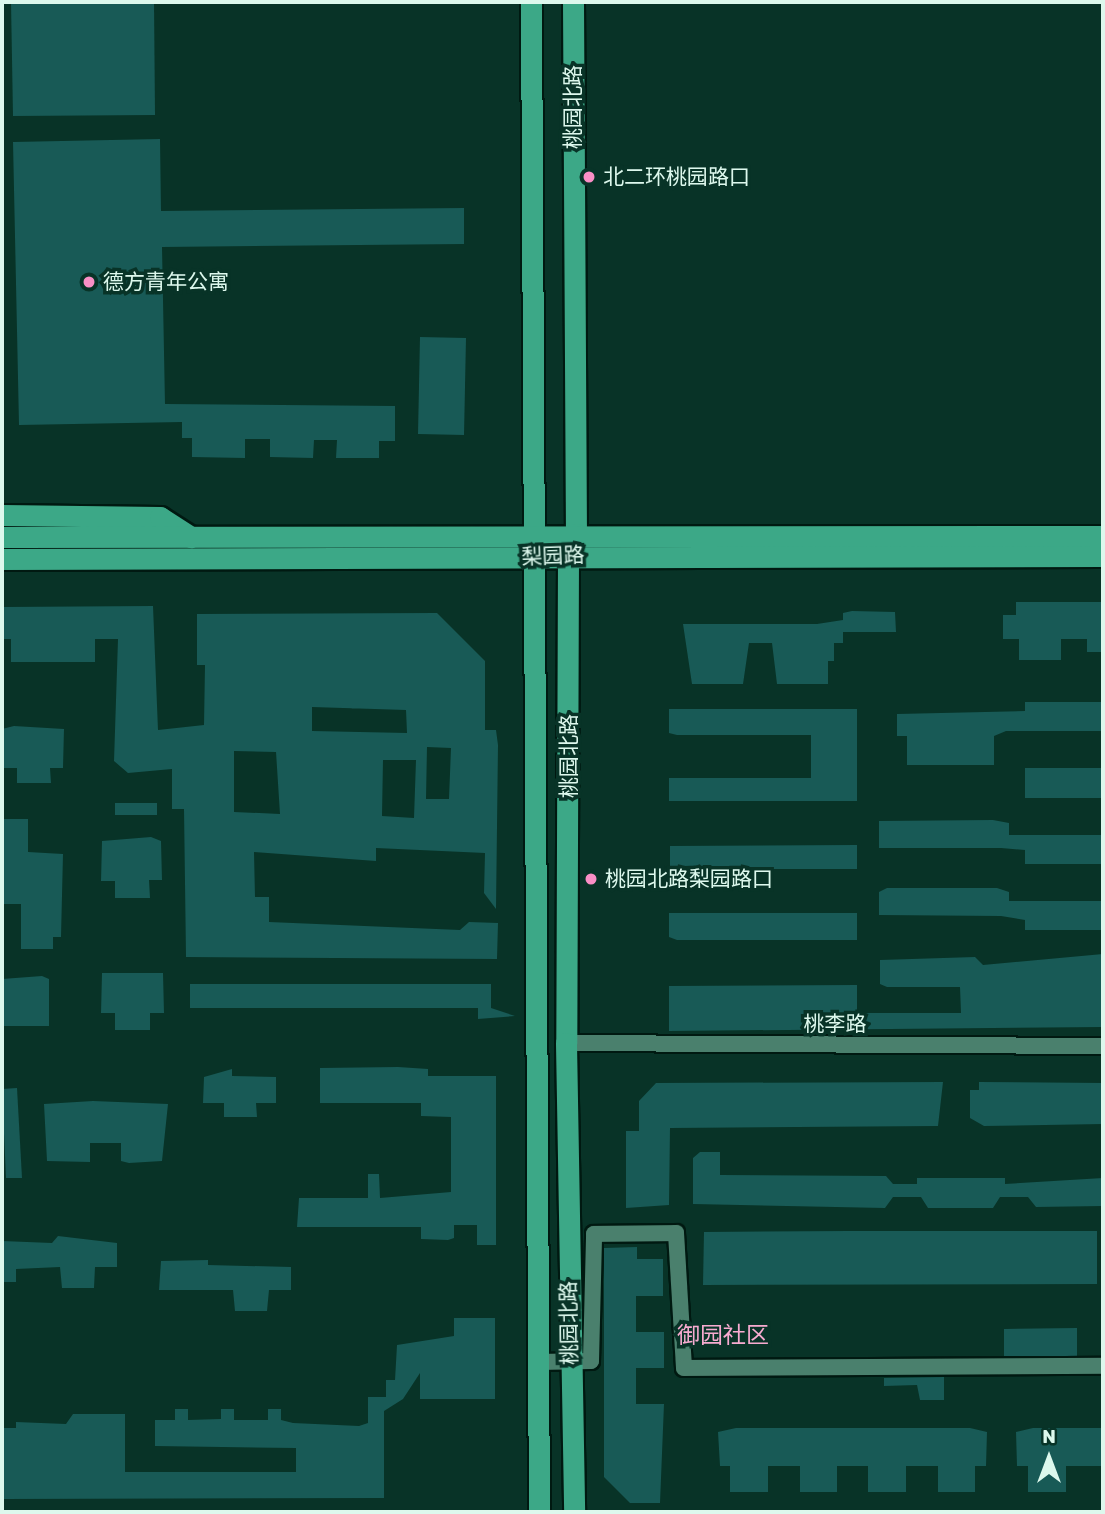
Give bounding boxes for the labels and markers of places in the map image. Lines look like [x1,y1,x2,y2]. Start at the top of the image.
place label: 北二环桃园路口 [603,164,750,190]
marker: 北二环桃园路口 [581,169,597,185]
place label: 德方青年公寓 [103,269,229,295]
marker: 德方青年公寓 [81,274,97,290]
place label: 桃园北路梨园路口 [605,866,773,892]
marker: 桃园北路梨园路口 [583,871,599,887]

